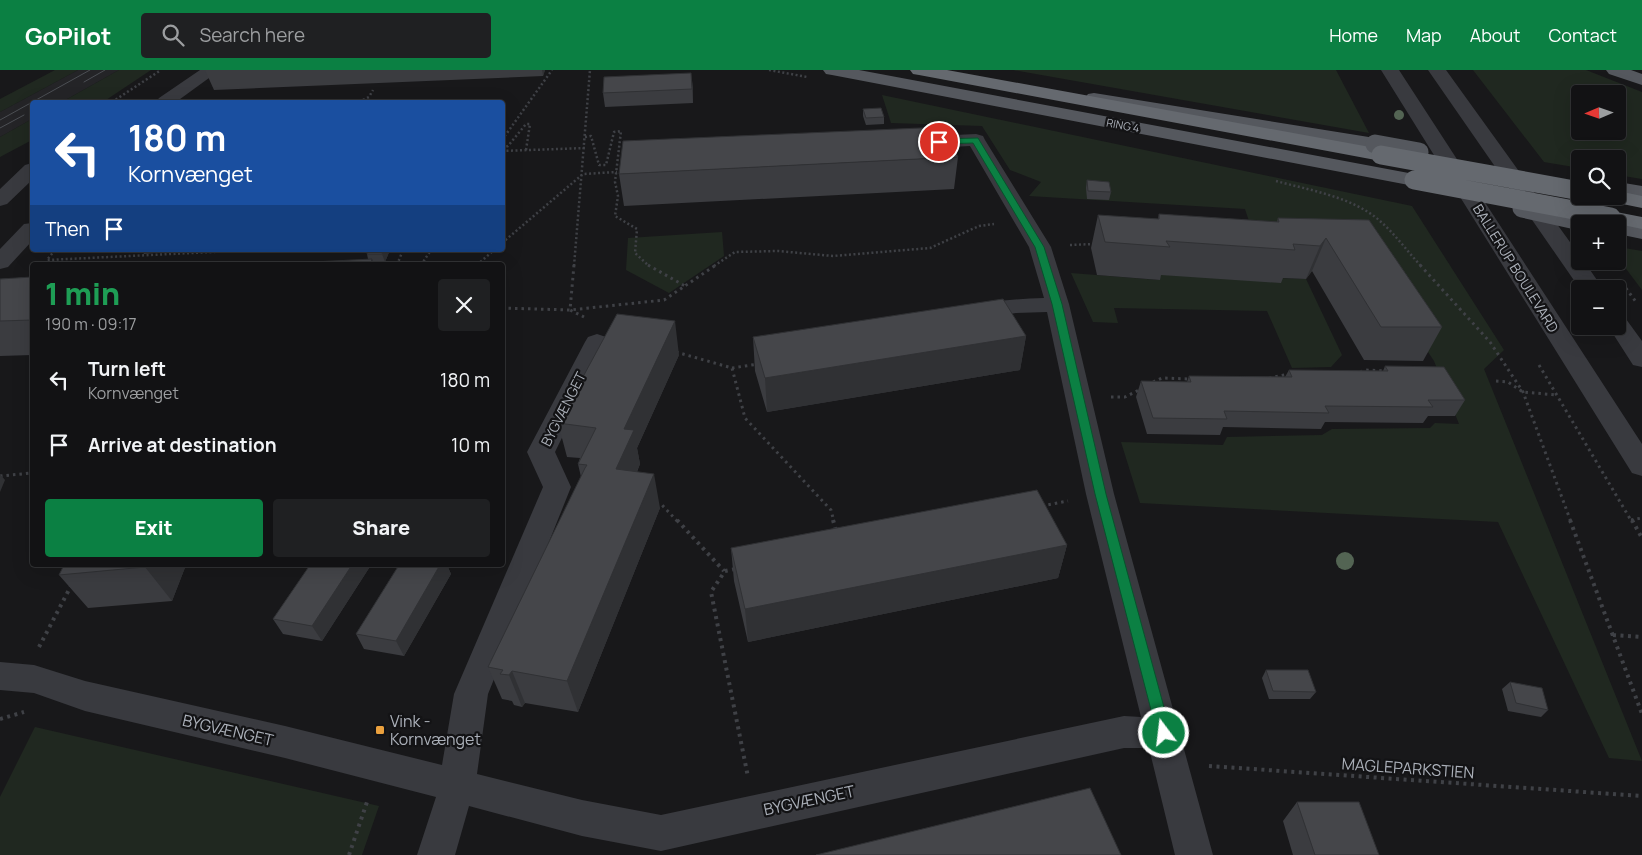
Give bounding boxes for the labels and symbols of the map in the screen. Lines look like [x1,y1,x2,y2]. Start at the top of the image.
north arrow [1571,85,1626,140]
street label: RING 4 [1105,114,1141,136]
pin [918,121,960,163]
street label: BALLERUP BOULEVARD [1469,200,1563,336]
street label: BYGVÆNGET [536,368,590,449]
position arrow [1137,706,1189,758]
street label: BYGVÆNGET [180,709,276,751]
place label: Vink - Kornvænget [390,710,481,750]
marker: Vink - Kornvænget [374,724,386,736]
street label: MAGLEPARKSTIEN [1341,752,1475,784]
street label: BYGVÆNGET [761,780,857,820]

